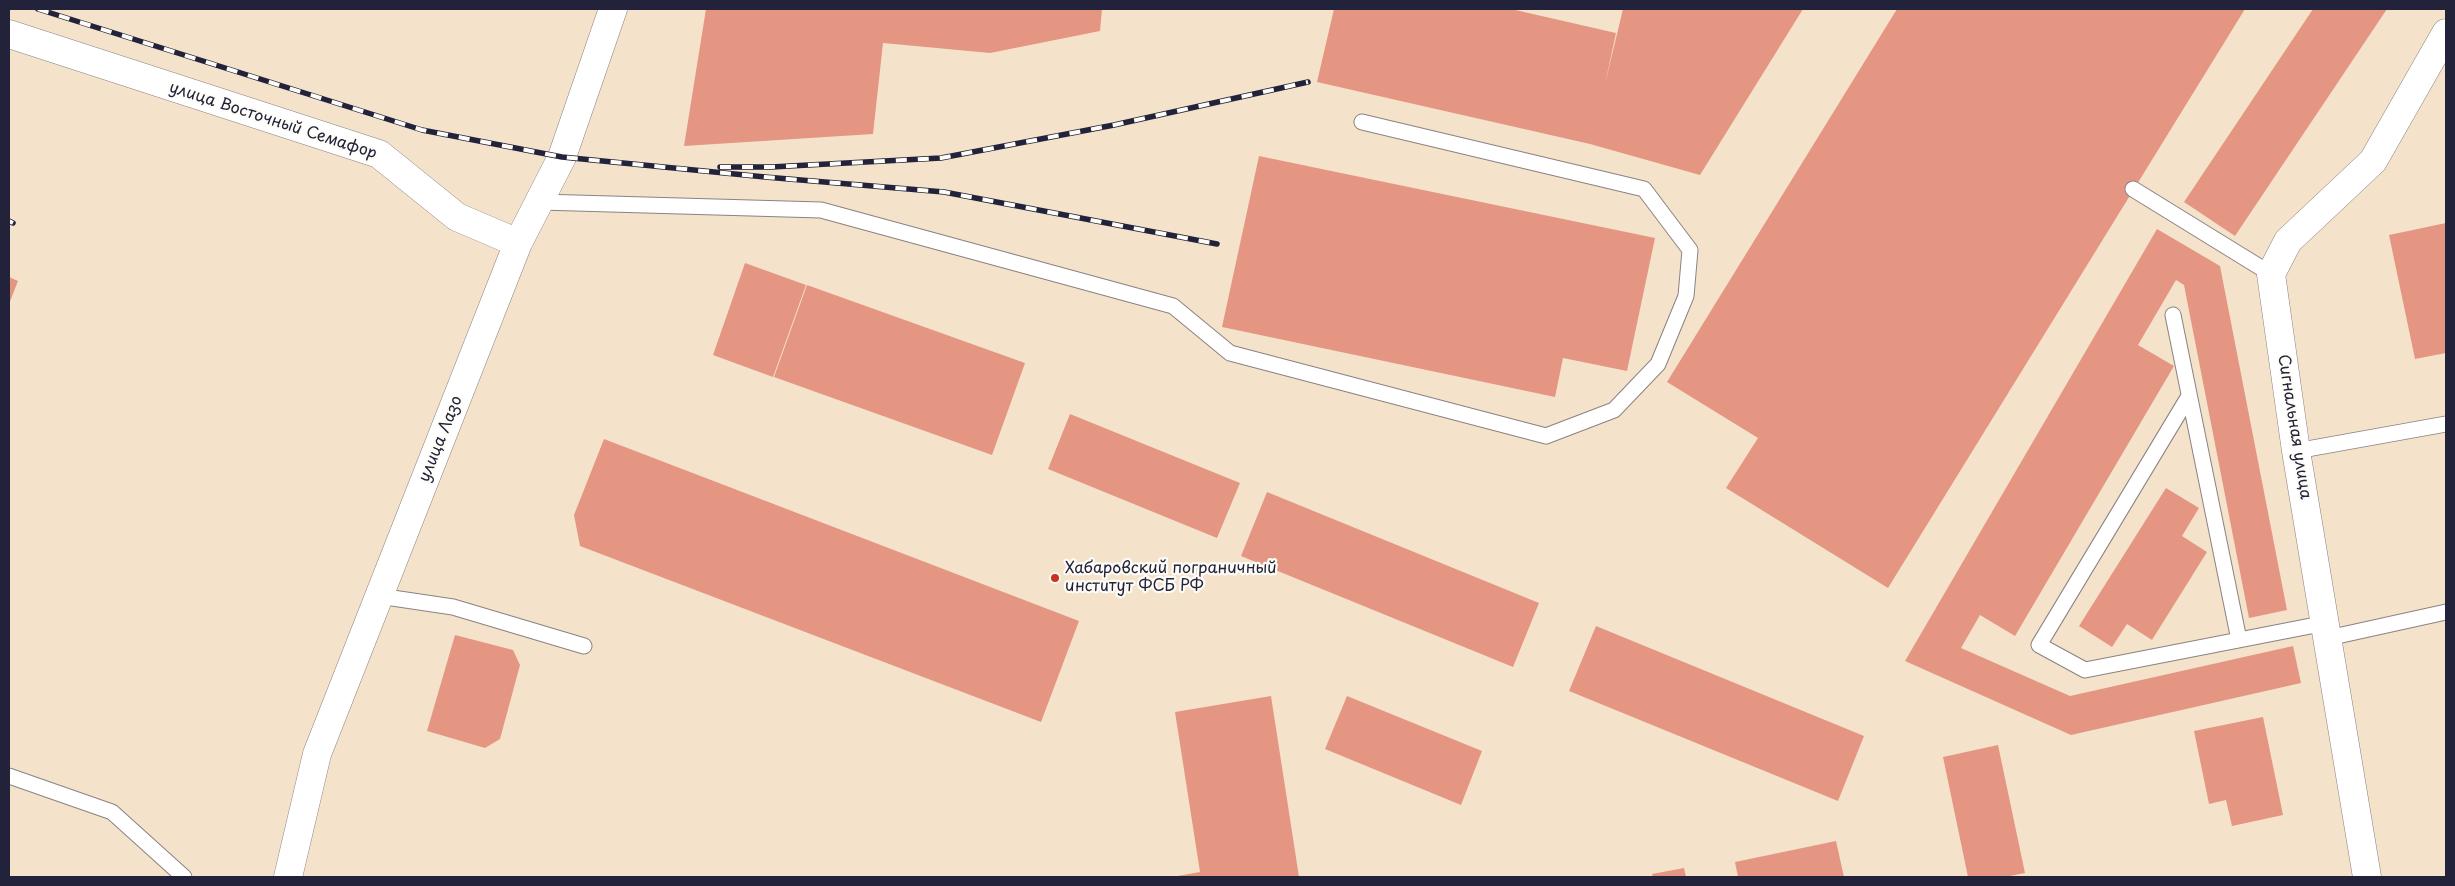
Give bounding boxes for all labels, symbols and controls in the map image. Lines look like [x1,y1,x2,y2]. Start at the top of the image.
street label: улица Восточный Семафор [167,78,379,164]
street label: Сигнальная улица [2273,353,2315,501]
street label: улица Лазо [415,393,467,485]
place label: Хабаровский пограничный институт ФСБ РФ [1065,559,1277,597]
marker: Хабаровский пограничный институт ФСБ РФ [1049,572,1061,584]

